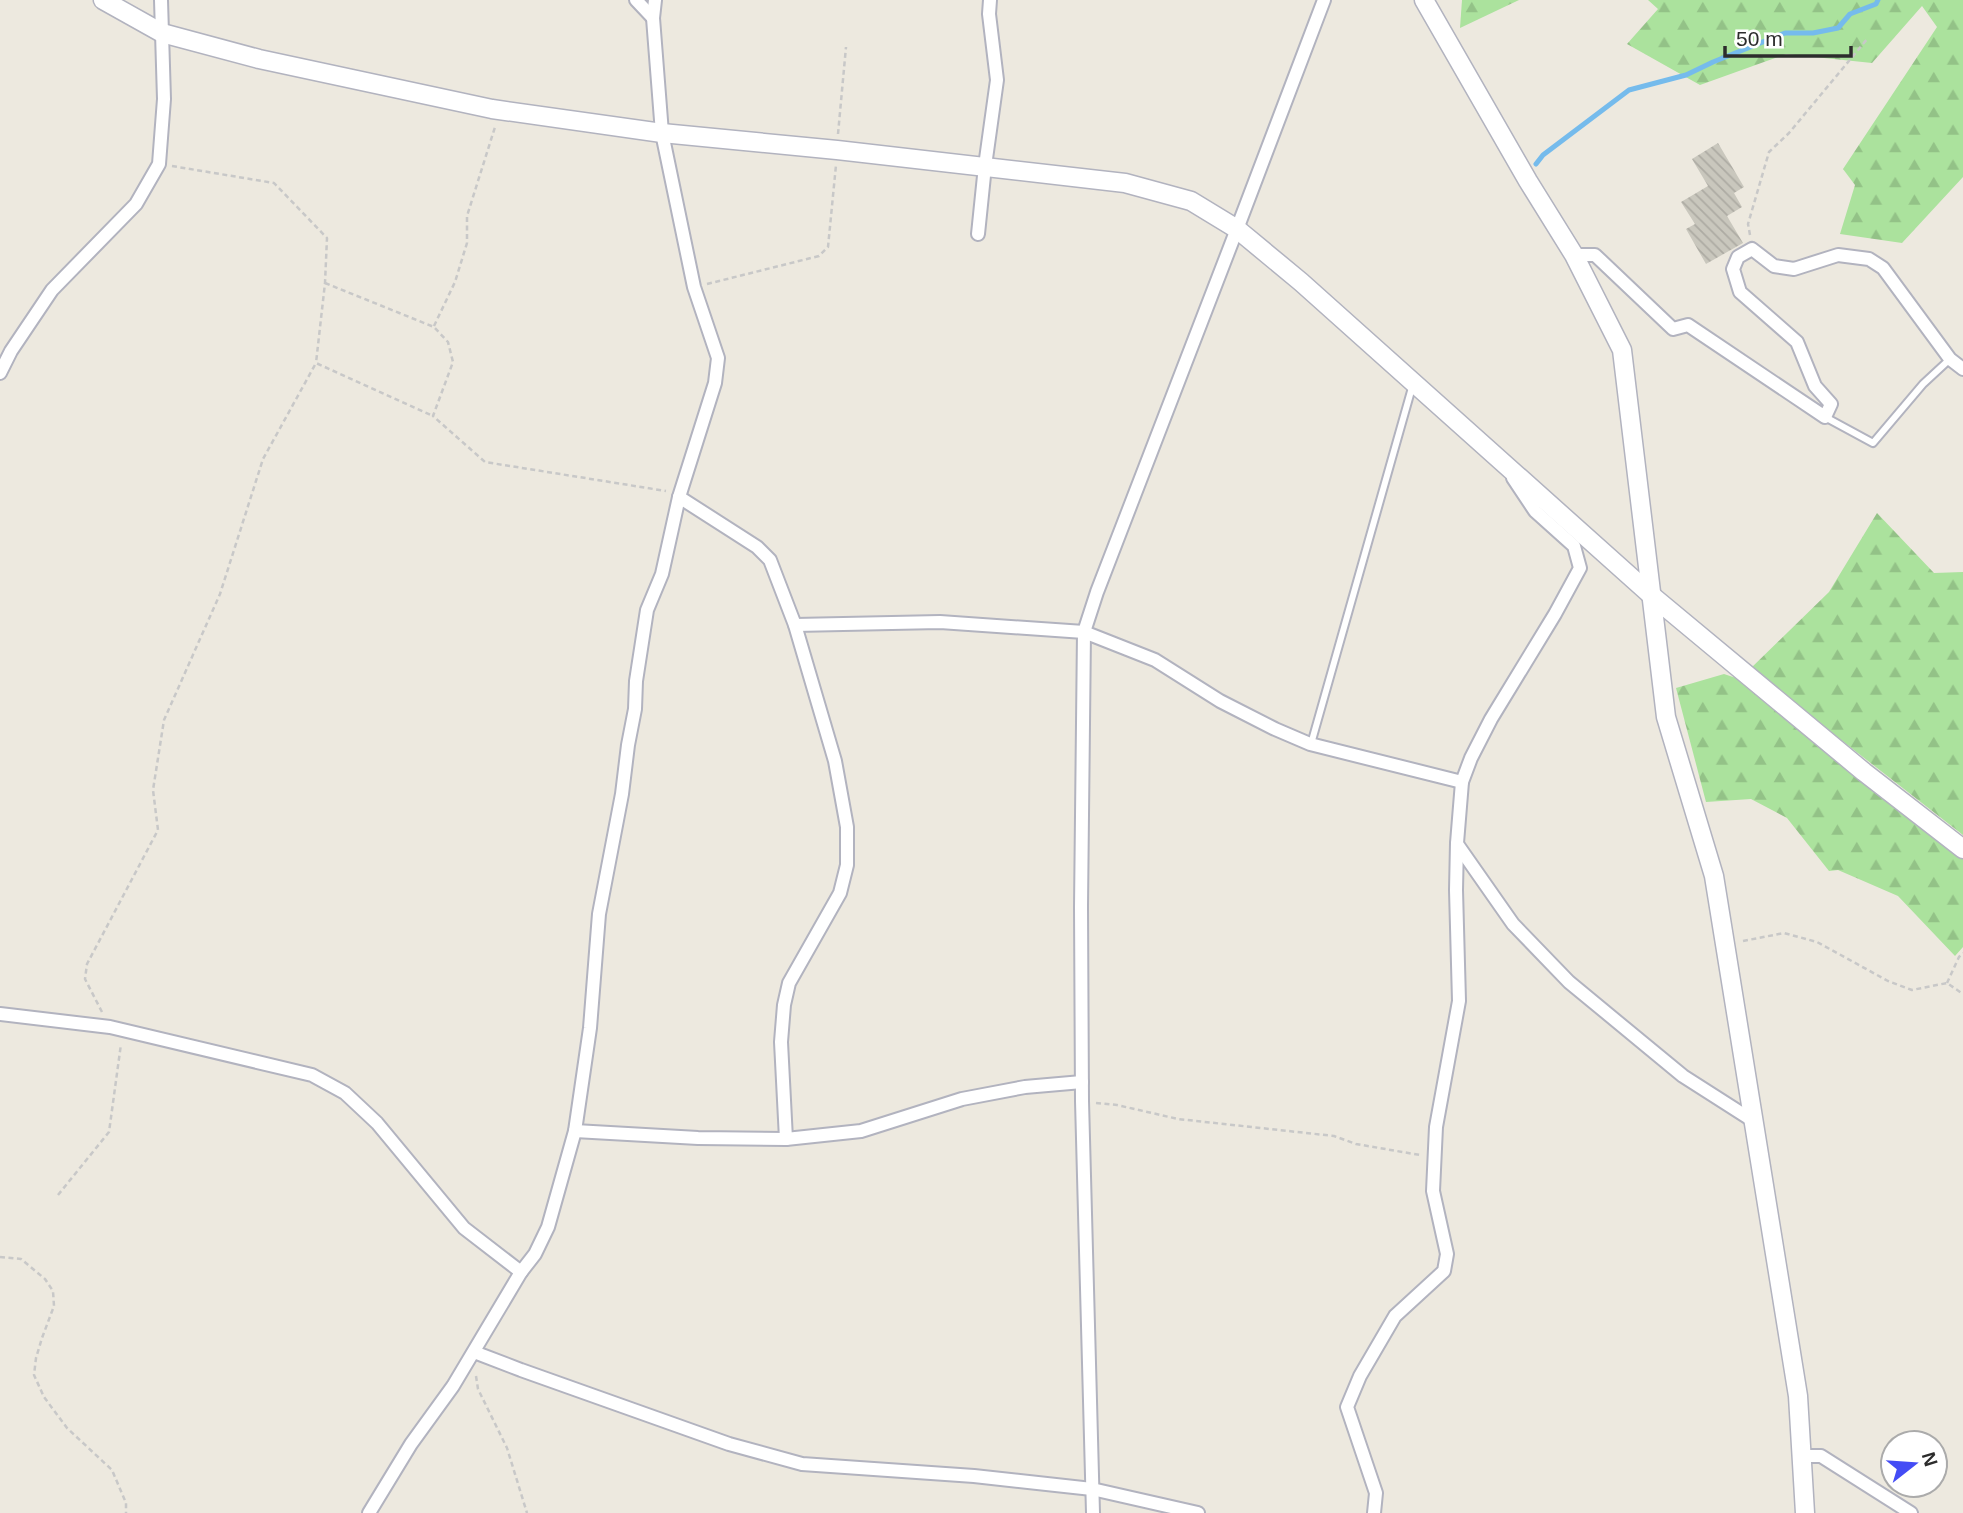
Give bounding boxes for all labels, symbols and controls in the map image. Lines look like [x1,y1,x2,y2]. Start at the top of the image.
scale bar [1725,14,1851,58]
text: 50 m [1736,27,1783,50]
north arrow [1879,1429,1949,1499]
text: N [1918,1450,1942,1469]

